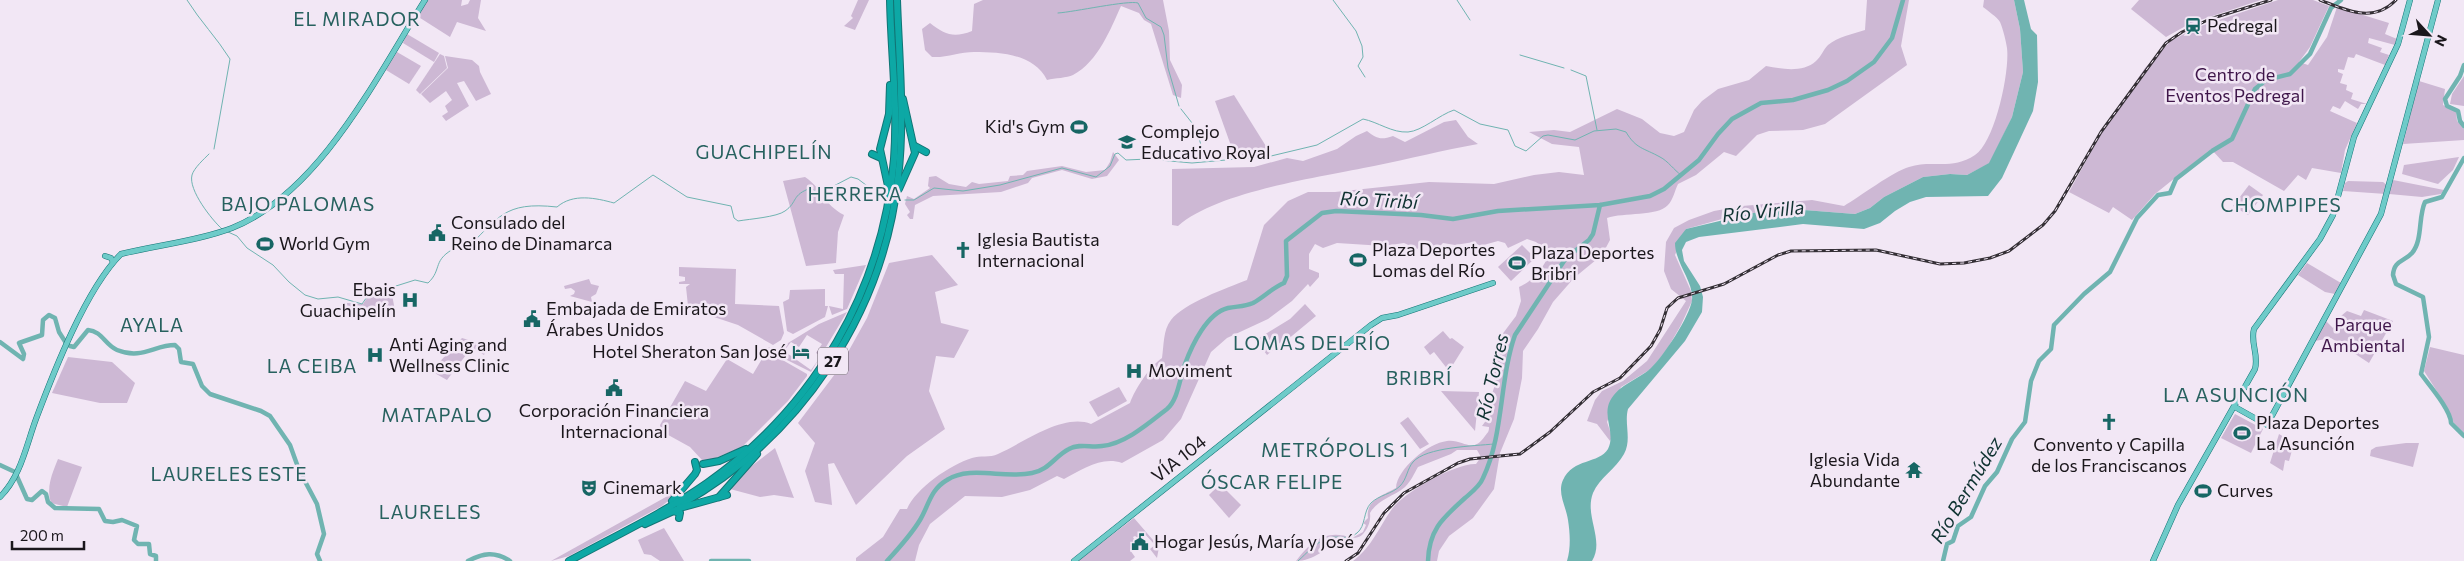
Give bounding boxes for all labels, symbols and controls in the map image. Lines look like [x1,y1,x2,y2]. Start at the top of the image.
district label: EL MIRADOR [293,7,421,30]
north arrow [2404,10,2454,60]
place label: Pedregal [2207,14,2278,36]
station icon: Pedregal [2183,16,2203,36]
text: N [2431,32,2451,49]
park label: Centro de Eventos Pedregal [2165,63,2305,106]
place label: Kid's Gym [985,115,1065,137]
sports icon: Kid's Gym [1069,117,1089,137]
place label: Complejo Educativo Royal [1141,120,1271,163]
school or university icon: Complejo Educativo Royal [1117,132,1137,152]
district label: GUACHIPELÍN [695,140,833,163]
district label: HERRERA [807,182,903,205]
water label: Río Tiribí [1339,186,1422,213]
district label: BAJO PALOMAS [221,192,375,215]
district label: CHOMPIPES [2220,193,2342,216]
water label: Río Virilla [1721,195,1805,226]
place label: Consulado del Reino de Dinamarca [451,211,612,254]
public building icon: Consulado del Reino de Dinamarca [427,223,447,243]
place label: Iglesia Bautista Internacional [977,228,1100,271]
place label: World Gym [279,232,370,254]
sports icon: World Gym [255,234,275,254]
place label: Plaza Deportes Lomas del Río [1372,238,1495,281]
church icon: Iglesia Bautista Internacional [953,240,973,260]
place label: Plaza Deportes Bribri [1531,241,1654,284]
sports icon: Plaza Deportes Lomas del Río [1348,250,1368,270]
sports icon: Plaza Deportes Bribri [1507,253,1527,273]
place label: Ebais Guachipelín [300,278,396,321]
hospital icon: Ebais Guachipelín [400,290,420,310]
place label: Embajada de Emiratos Árabes Unidos [546,297,727,340]
public building icon: Embajada de Emiratos Árabes Unidos [522,309,542,329]
district label: AYALA [120,313,184,336]
park label: Parque Ambiental [2321,313,2405,356]
district label: LOMAS DEL RÍO [1233,331,1391,354]
water label: Río Torres [1470,331,1513,422]
place label: Anti Aging and Wellness Clinic [389,333,510,376]
place label: Hotel Sheraton San José [592,340,787,362]
hotel icon: Hotel Sheraton San José [791,342,811,362]
hospital icon: Anti Aging and Wellness Clinic [365,345,385,365]
road number: 27 [818,348,848,374]
district label: LA CEIBA [267,354,357,377]
place label: Moviment [1148,359,1232,381]
hospital icon: Moviment [1124,361,1144,381]
district label: BRIBRÍ [1386,366,1452,389]
public building icon: Corporación Financiera Internacional [604,378,624,398]
district label: LA ASUNCIÓN [2163,382,2309,406]
place label: Corporación Financiera Internacional [519,399,709,442]
district label: MATAPALO [381,403,493,426]
place label: Plaza Deportes La Asunción [2256,411,2379,454]
church icon: Convento y Capilla de los Franciscanos [2099,412,2119,432]
sports icon: Plaza Deportes La Asunción [2232,423,2252,443]
street label: VÍA 104 [1147,430,1210,486]
water label: Río Bermúdez [1925,432,2007,547]
place label: Convento y Capilla de los Franciscanos [2031,433,2187,476]
district label: METRÓPOLIS 1 [1261,437,1409,461]
place label: Iglesia Vida Abundante [1809,448,1900,491]
temple icon: Iglesia Vida Abundante [1904,460,1924,480]
district label: LAURELES ESTE [151,462,307,485]
district label: ÓSCAR FELIPE [1201,469,1343,493]
place label: Cinemark [603,476,682,498]
theatre icon: Cinemark [579,478,599,498]
place label: Curves [2217,479,2273,501]
sports icon: Curves [2193,481,2213,501]
district label: LAURELES [379,500,481,523]
scale bar [12,518,85,550]
text: 200 m [20,526,64,544]
place label: Hogar Jesús, María y José [1154,530,1354,552]
public building icon: Hogar Jesús, María y José [1130,532,1150,552]

